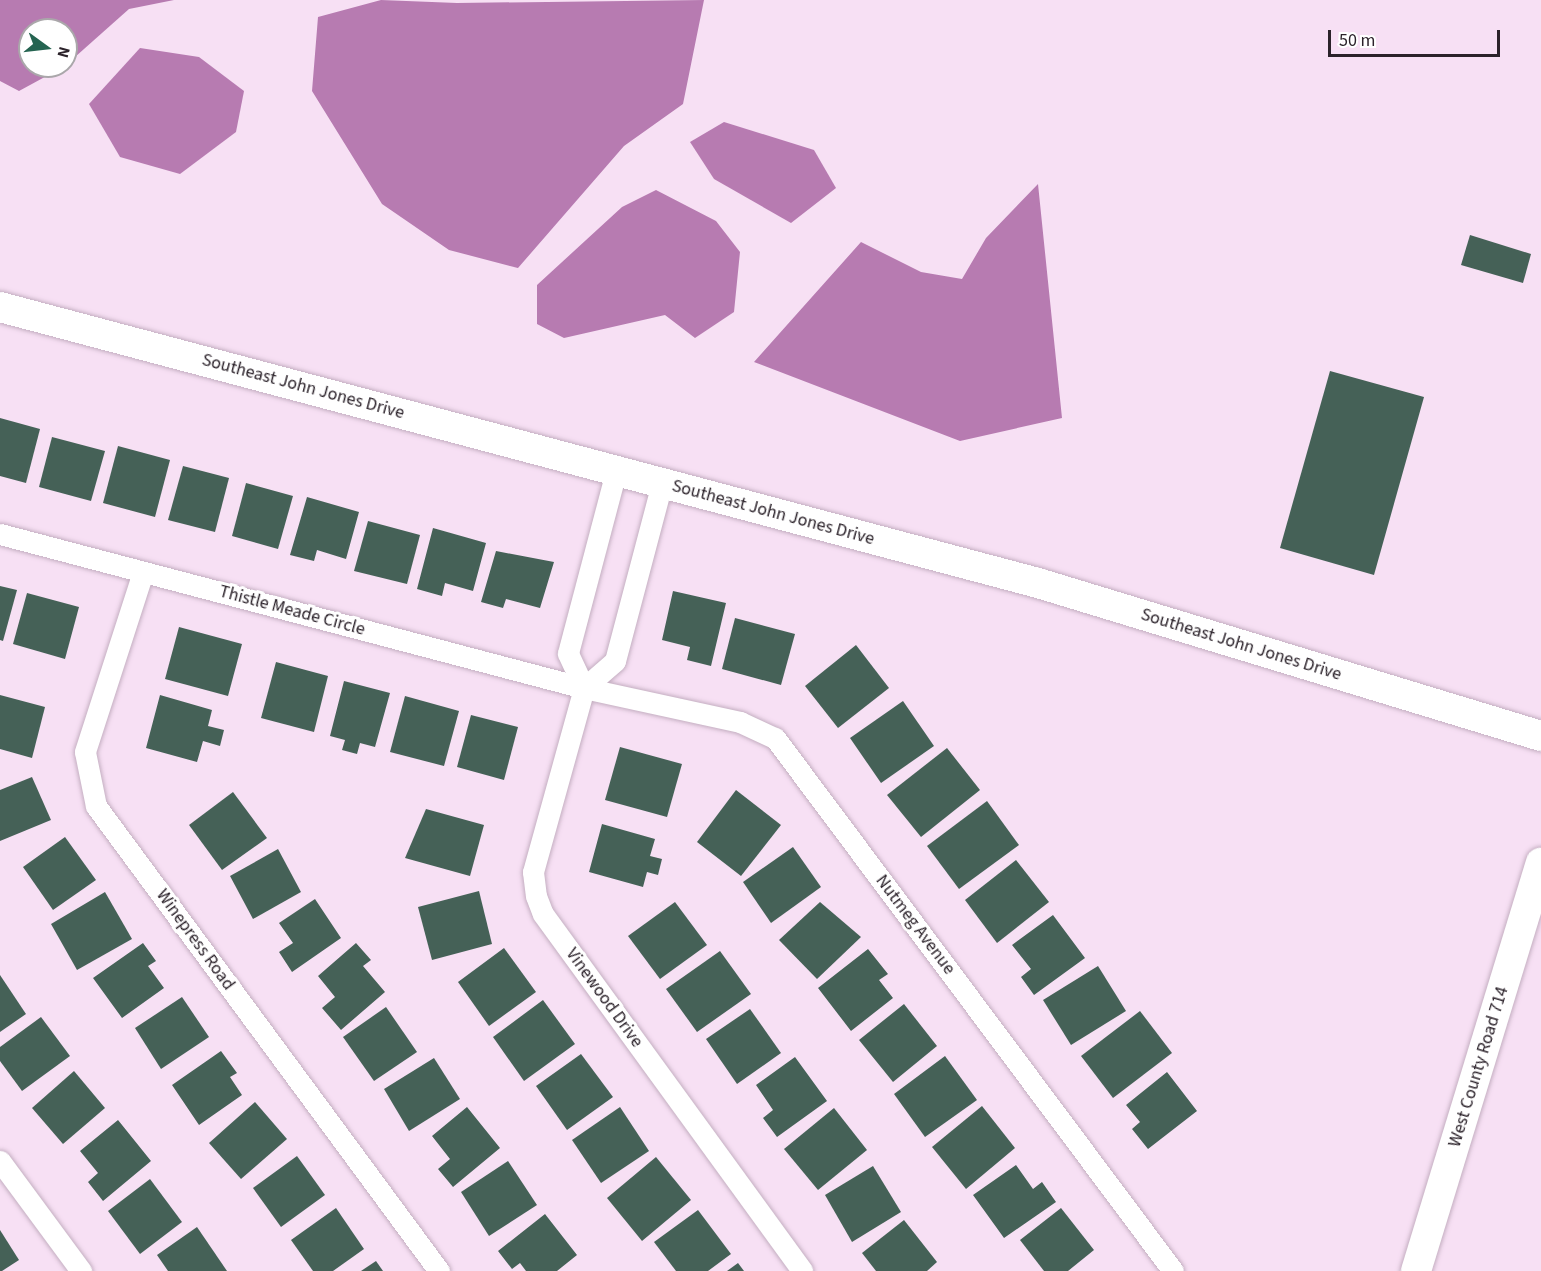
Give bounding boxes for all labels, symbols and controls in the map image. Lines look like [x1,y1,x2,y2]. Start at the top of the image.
north arrow [18,18,78,78]
scale bar [1331,18,1504,56]
text: 50 m [1339,28,1375,53]
text: N [51,44,75,60]
street label: Southeast John Jones Drive [199,350,407,424]
street label: Southeast John Jones Drive [669,476,877,550]
street label: Thistle Meade Circle [217,581,367,641]
street label: Southeast John Jones Drive [1138,604,1344,686]
street label: Nutmeg Avenue [870,871,960,979]
street label: Winepress Road [151,885,239,995]
street label: Vinewood Drive [561,944,647,1052]
street label: West County Road 714 [1444,984,1514,1150]

